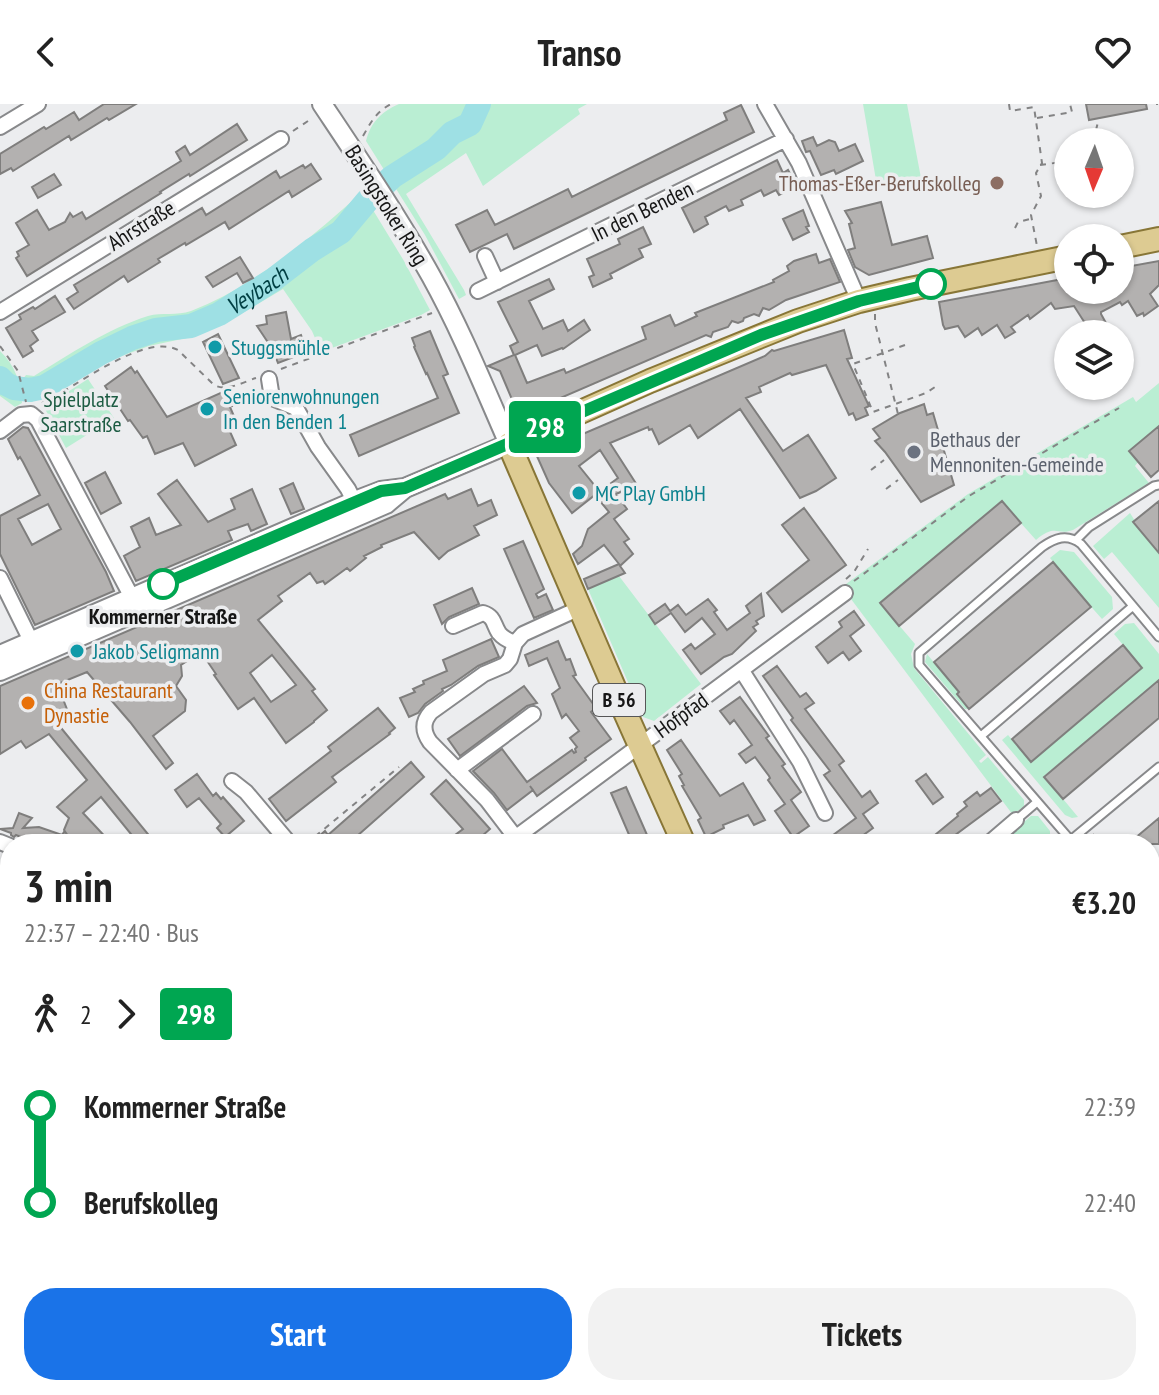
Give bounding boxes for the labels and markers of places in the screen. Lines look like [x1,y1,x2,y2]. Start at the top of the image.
place label: Thomas-Eßer-Berufskolleg [779,169,981,197]
marker: Thomas-Eßer-Berufskolleg [988,174,1006,192]
unlabelled marker [916,269,946,299]
place label: Stuggsmühle [231,333,330,361]
marker: Stuggsmühle [206,338,224,356]
place label: Seniorenwohnungen In den Benden 1 [223,382,379,435]
marker: Seniorenwohnungen In den Benden 1 [198,400,216,418]
place label: Bethaus der Mennoniten-Gemeinde [930,425,1104,478]
marker: Bethaus der Mennoniten-Gemeinde [905,443,923,461]
place label: MC Play GmbH [595,479,706,507]
marker: MC Play GmbH [570,484,588,502]
marker: Kommerner Straße [148,569,178,599]
place label: Kommerner Straße [89,602,237,630]
place label: Jakob Seligmann [92,637,219,665]
marker: Jakob Seligmann [68,642,86,660]
place label: China Restaurant Dynastie [44,676,173,729]
marker: China Restaurant Dynastie [19,694,37,712]

